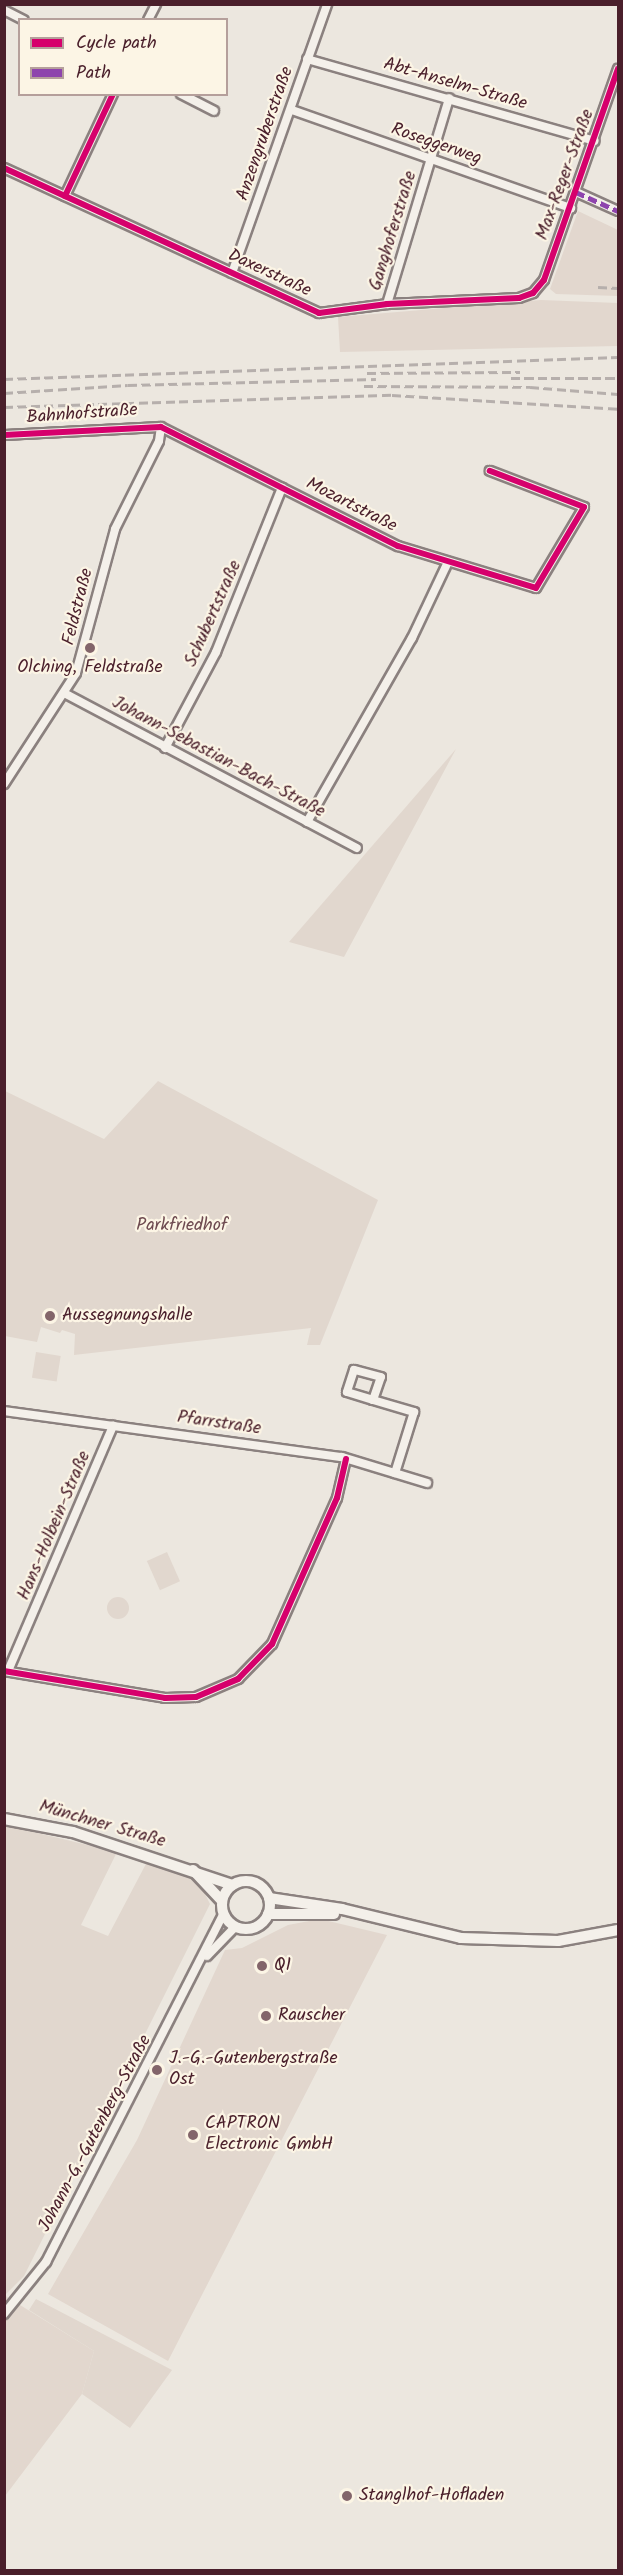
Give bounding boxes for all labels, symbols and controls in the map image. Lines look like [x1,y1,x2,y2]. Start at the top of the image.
legend [18,18,228,96]
text: Cycle path [76,29,157,58]
street label: Abt-Anselm-Straße [381,54,529,116]
text: Path [76,59,111,88]
street label: Anzengruberstraße [233,64,299,204]
street label: Max-Reger-Straße [532,107,600,243]
street label: Roseggerweg [388,119,484,171]
street label: Ganghoferstraße [366,169,422,293]
street label: Daxerstraße [224,245,314,303]
street label: Bahnhofstraße [26,400,138,430]
street label: Mozartstraße [302,474,400,538]
street label: Schubertstraße [181,558,247,670]
street label: Feldstraße [59,566,99,648]
marker: Olching, Feldstraße [83,641,97,655]
place label: Olching, Feldstraße [17,657,163,679]
street label: Johann-Sebastian-Bach-Straße [108,693,328,823]
park label: Parkfriedhof [136,1215,228,1237]
place label: Aussegnungshalle [62,1305,193,1327]
marker: Aussegnungshalle [43,1309,57,1323]
street label: Pfarrstraße [176,1407,262,1441]
street label: Hans-Holbein-Straße [14,1448,96,1604]
street label: Münchner Straße [36,1797,168,1853]
place label: Q1 [274,1955,291,1977]
marker: Q1 [255,1959,269,1973]
place label: Rauscher [278,2005,345,2027]
marker: Rauscher [259,2009,273,2023]
street label: Johann-G.-Gutenberg-Straße [35,2032,157,2236]
place label: J.-G.-Gutenbergstraße Ost [169,2049,338,2092]
marker: J.-G.-Gutenbergstraße Ost [150,2063,164,2077]
place label: CAPTRON Electronic GmbH [205,2114,333,2156]
marker: CAPTRON Electronic GmbH [186,2128,200,2142]
place label: Stanglhof-Hofladen [359,2485,504,2507]
marker: Stanglhof-Hofladen [340,2489,354,2503]

